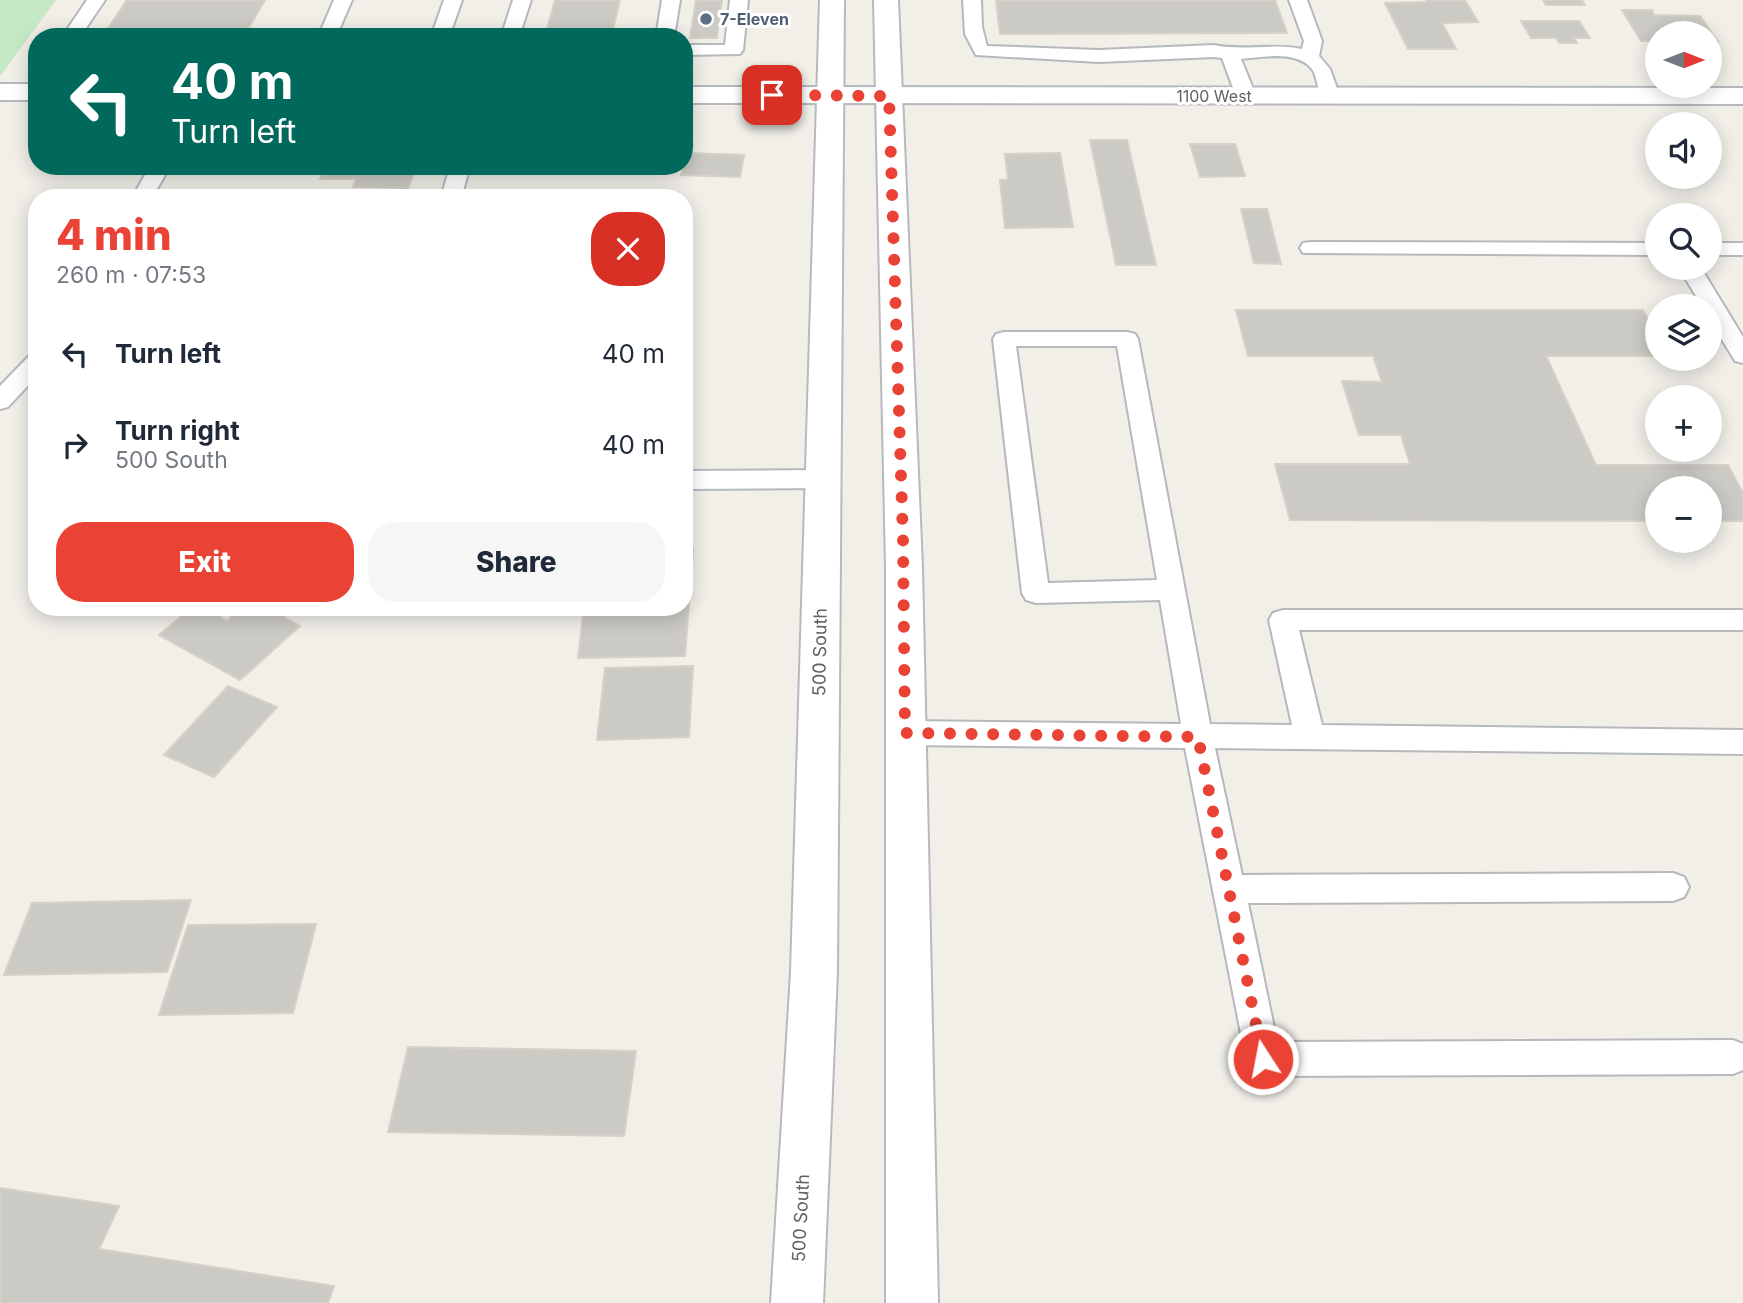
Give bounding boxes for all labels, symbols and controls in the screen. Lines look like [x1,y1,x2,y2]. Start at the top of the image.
place label: 7-Eleven [720,9,789,29]
marker: 7-Eleven [698,11,714,27]
north arrow [1645,21,1722,98]
map controls [1645,21,1722,553]
text: 40 m [171,52,294,111]
icon: left [56,56,147,147]
pin [742,65,802,125]
icon: arrive [753,76,791,114]
street label: 1100 West [1176,86,1252,106]
text: Turn left [171,112,296,151]
button: sound [1645,112,1722,189]
button: search [1645,203,1722,280]
text: 4 min [56,209,172,260]
button: close [591,212,665,286]
text: 260 m · 07:53 [56,261,206,289]
button: layers [1645,294,1722,371]
icon: left [56,335,94,373]
text: Turn left [115,338,221,369]
text: 40 m [602,338,665,369]
button: + [1645,385,1722,462]
text: Turn right [115,415,240,446]
icon: right [56,426,94,464]
text: 40 m [602,429,665,460]
text: 500 South [115,446,228,474]
button: − [1645,476,1722,553]
button: Exit [56,522,354,602]
button: Share [368,522,665,602]
street label: 500 South [808,608,831,696]
position arrow [1226,1022,1300,1096]
street label: 500 South [788,1173,813,1263]

